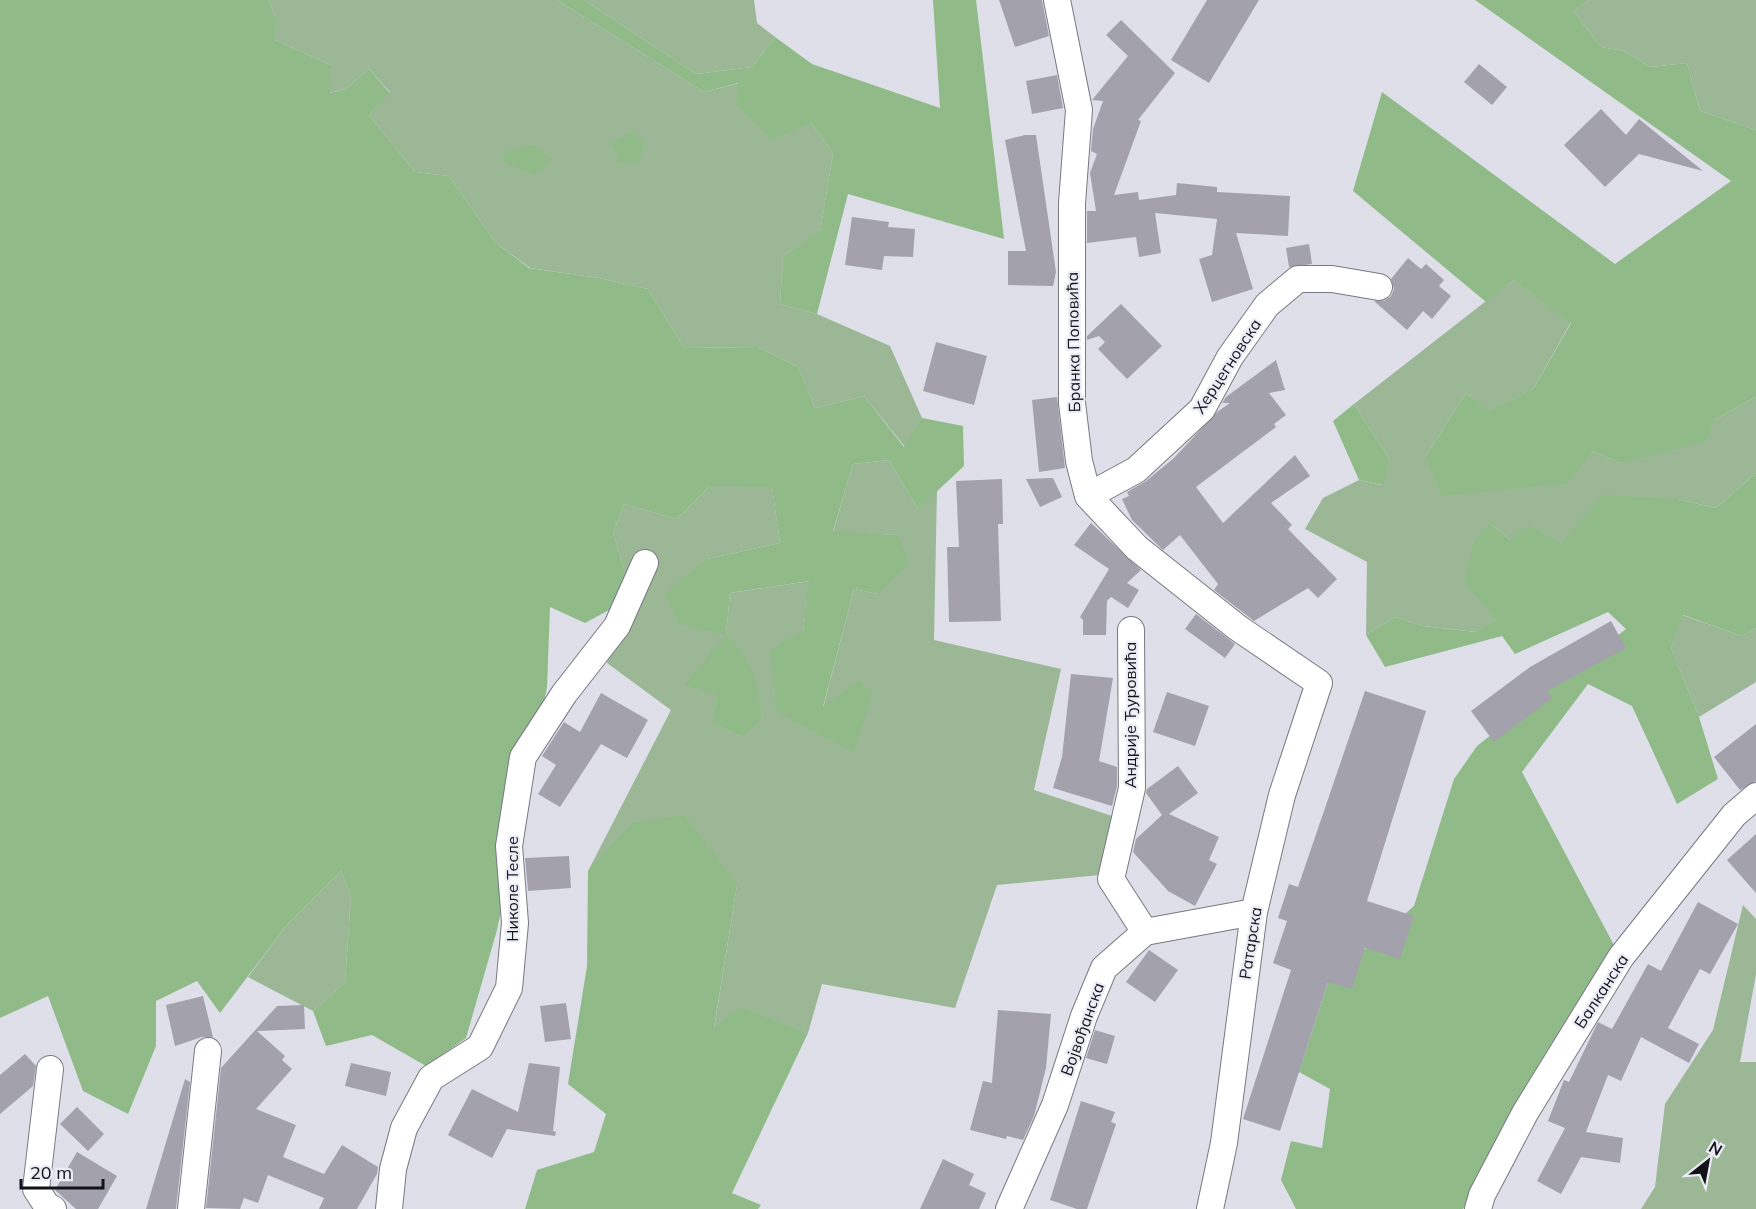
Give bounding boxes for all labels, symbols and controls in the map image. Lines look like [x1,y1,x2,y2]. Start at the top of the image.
street label: Бранка Поповића [1062,272,1084,412]
street label: Херцегновска [1189,315,1265,417]
street label: Андрије Ђуровића [1120,642,1140,788]
street label: Николе Тесле [502,836,522,942]
street label: Ратарска [1234,905,1266,981]
street label: Балканска [1570,950,1632,1032]
street label: Војвођанска [1056,980,1108,1078]
north arrow [1678,1131,1738,1191]
text: N [1705,1136,1726,1160]
scale bar [21,1152,104,1190]
text: 20 m [30,1161,72,1184]

